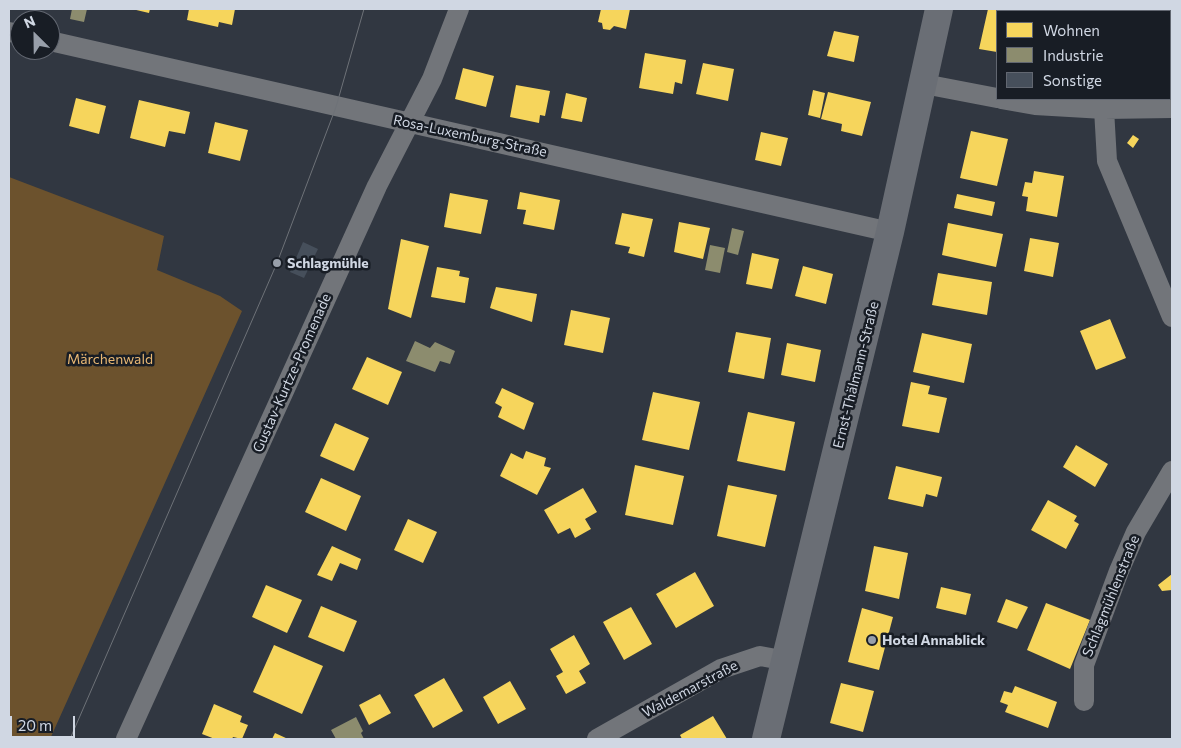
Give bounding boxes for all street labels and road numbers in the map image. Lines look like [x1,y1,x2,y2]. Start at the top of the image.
street label: Rosa-Luxemburg-Straße [392,111,548,161]
street label: Gustav-Kurtze-Promenade [249,291,335,455]
street label: Ernst-Thälmann-Straße [830,300,882,450]
street label: Schlagmühlenstraße [1079,533,1143,659]
street label: Waldemarstraße [639,657,741,721]

